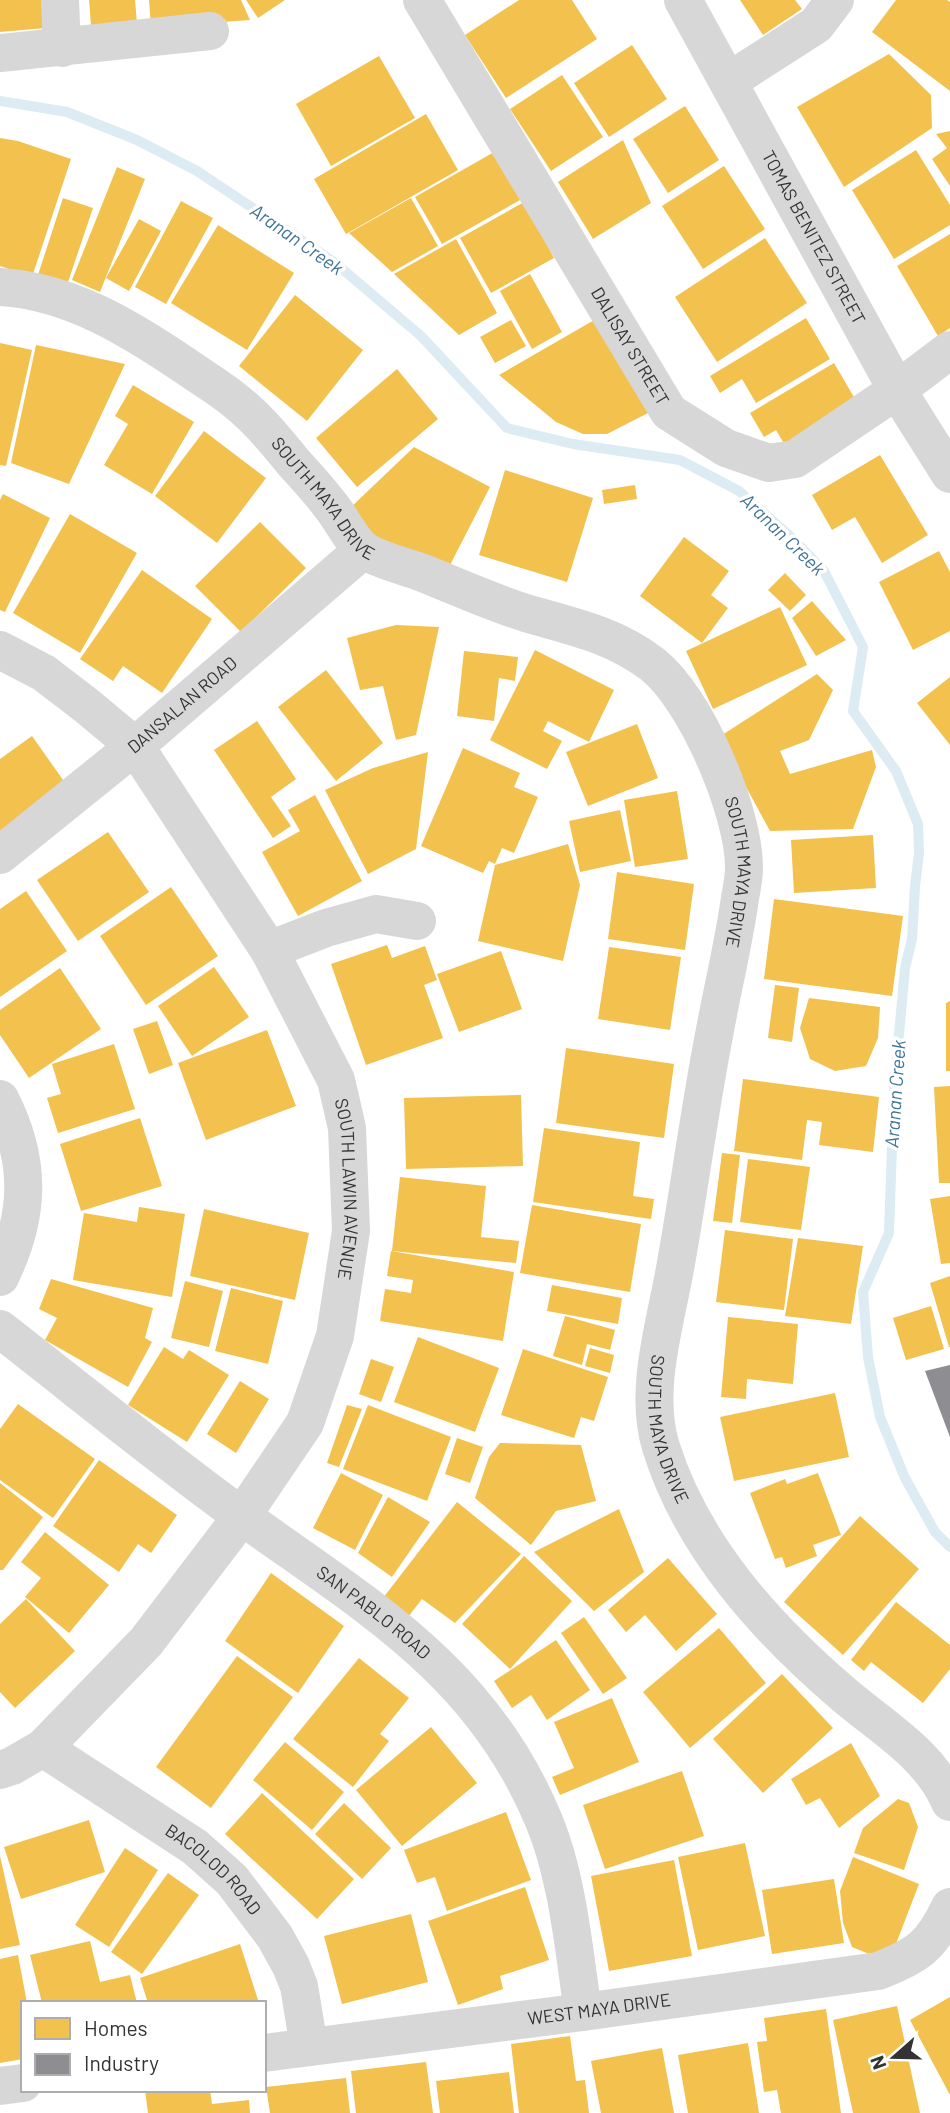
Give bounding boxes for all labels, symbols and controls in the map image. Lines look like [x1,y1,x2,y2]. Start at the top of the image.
street label: TOMAS BENITEZ STREET [758,146,871,328]
water label: Aranan Creek [246,198,349,279]
street label: DALISAY STREET [587,283,674,409]
street label: SOUTH MAYA DRIVE [267,432,379,564]
water label: Aranan Creek [737,488,831,580]
street label: DANSALAN ROAD [123,651,241,758]
street label: SOUTH MAYA DRIVE [720,794,756,950]
water label: Aranan Creek [879,1039,910,1149]
street label: SOUTH LAWIN AVENUE [331,1096,363,1281]
street label: SOUTH MAYA DRIVE [644,1353,694,1507]
street label: SAN PABLO ROAD [313,1561,436,1663]
street label: BACOLOD ROAD [162,1819,266,1919]
street label: WEST MAYA DRIVE [526,1988,672,2029]
legend [21,2001,266,2092]
text: Homes [84,2015,148,2040]
north arrow [859,2022,929,2092]
text: Industry [84,2050,159,2075]
text: N [865,2053,891,2073]

